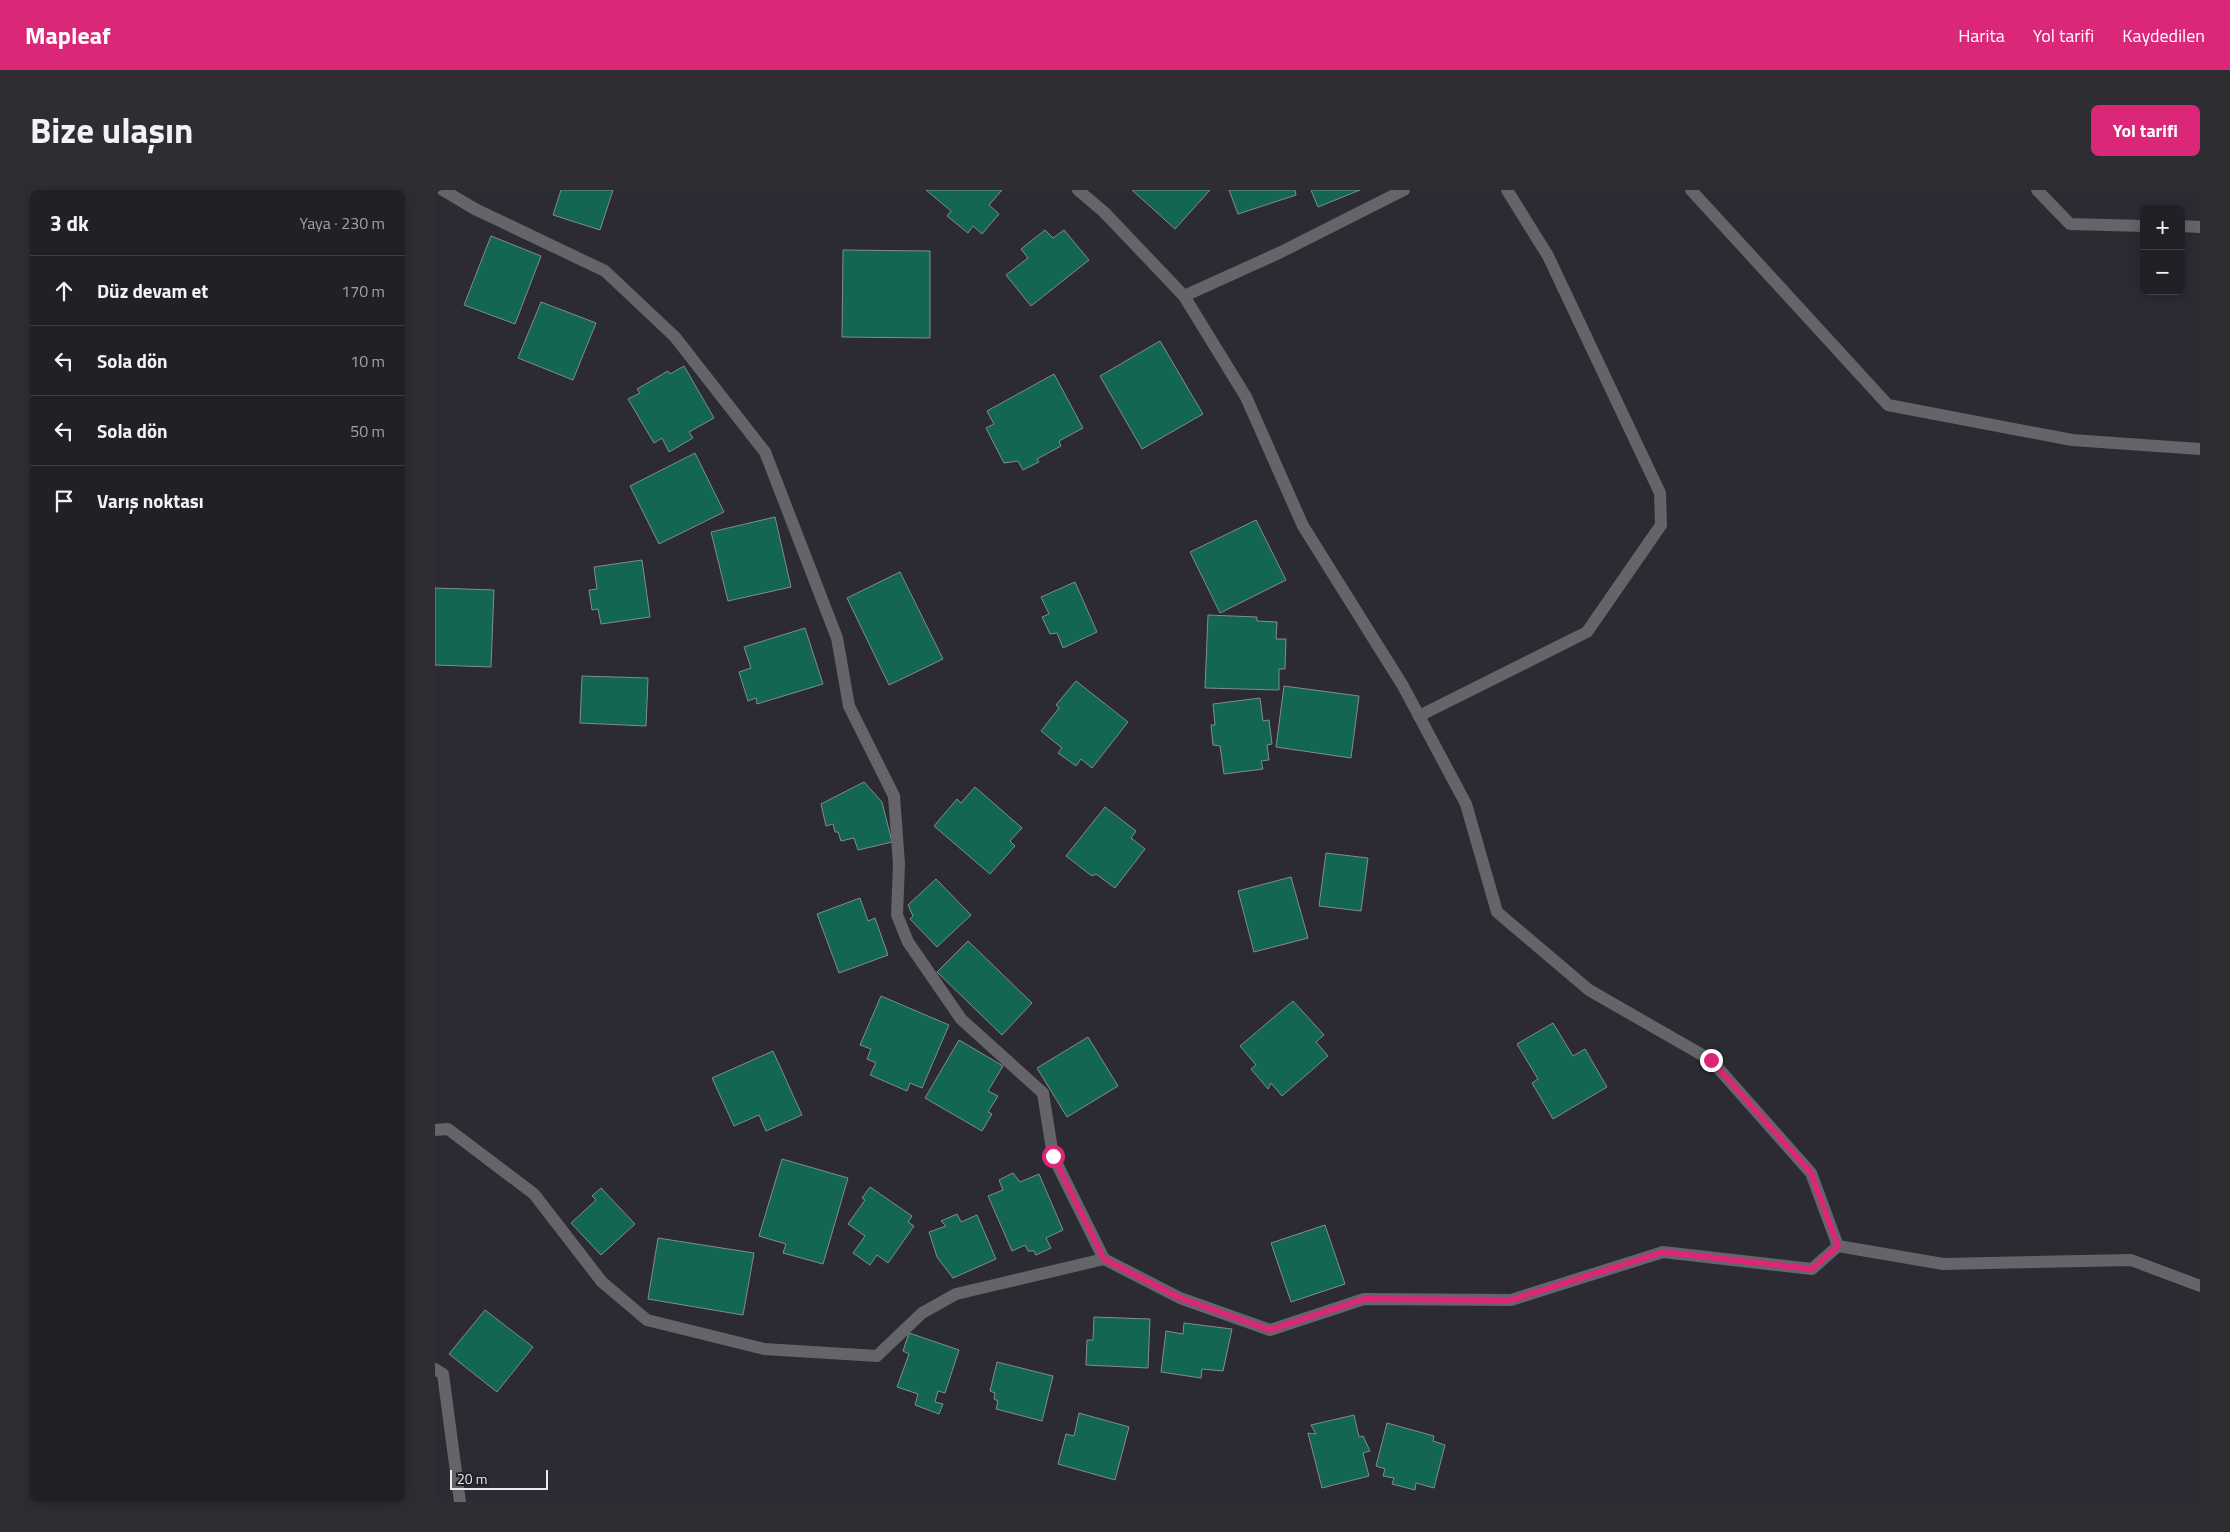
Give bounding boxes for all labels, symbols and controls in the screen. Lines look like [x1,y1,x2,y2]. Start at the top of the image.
text: Mapleaf [25,17,110,53]
text: Harita [1958,22,2005,49]
text: Yol tarifi [2033,22,2094,49]
text: Kaydedilen [2122,22,2205,49]
text: Bize ulaşın [30,103,193,157]
button: Yol tarifi [2091,105,2200,156]
map controls [2140,205,2185,295]
button: + [2140,205,2185,250]
text: 3 dk [50,207,89,239]
text: Yaya · 230 m [300,211,385,235]
button: − [2140,250,2185,295]
text: Düz devam et [97,276,208,305]
icon: ahead [50,277,78,305]
text: 170 m [341,279,385,303]
text: Sola dön [97,346,168,375]
icon: left [50,347,78,375]
text: 10 m [350,349,385,373]
text: Sola dön [97,416,168,445]
icon: left [50,417,78,445]
text: 50 m [350,419,385,443]
text: Varış noktası [97,486,204,515]
icon: arrive [50,487,78,515]
route end [1700,1049,1723,1072]
route start [1042,1145,1065,1168]
scale bar [450,1467,547,1490]
text: 20 m [457,1468,487,1489]

